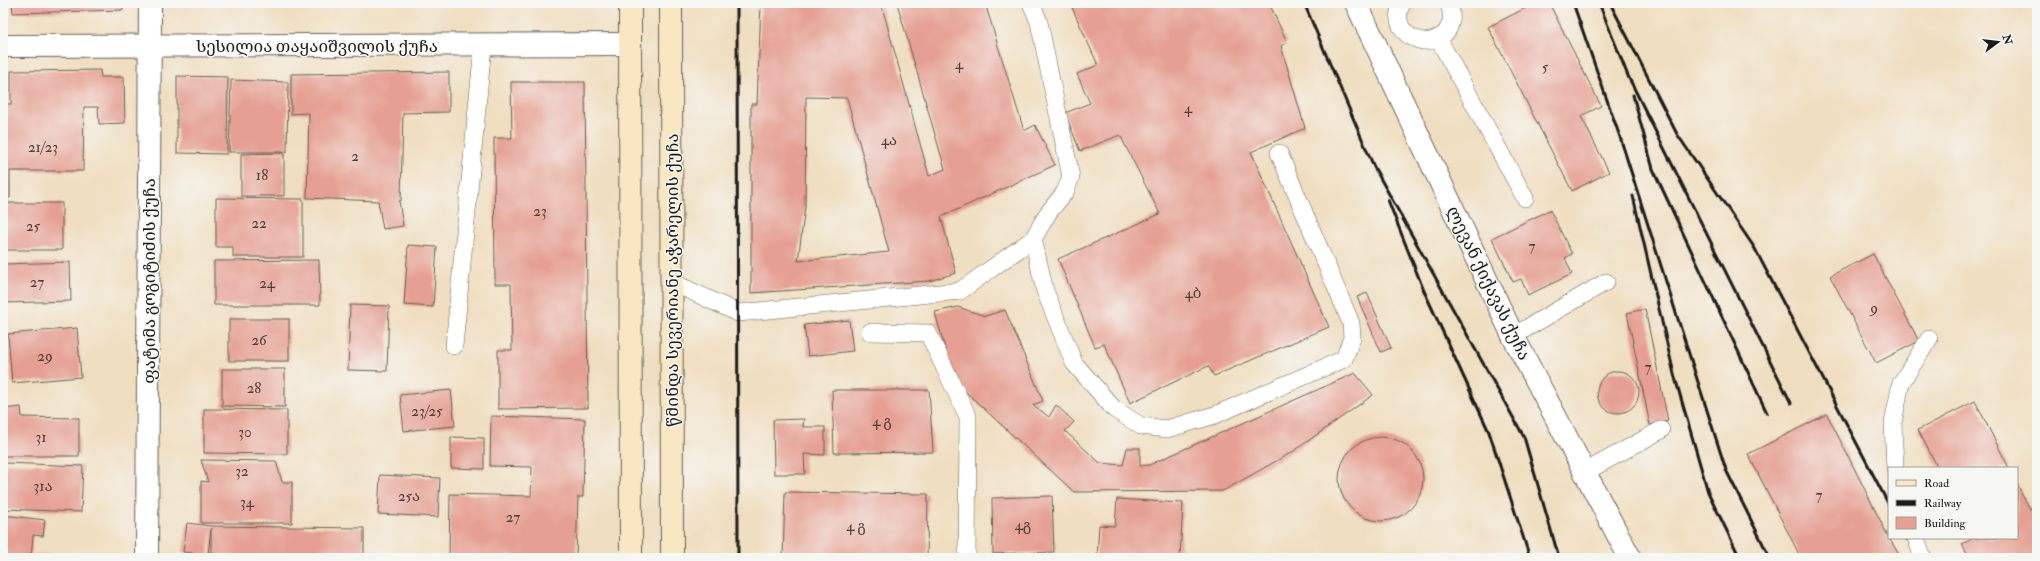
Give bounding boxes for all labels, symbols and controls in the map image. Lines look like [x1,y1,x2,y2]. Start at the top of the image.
north arrow [1978,22,2018,62]
text: N [1999,32,2015,47]
street label: სესილია თაყაიშვილის ქუჩა [196,36,438,57]
house number: 4 [955,55,964,74]
house number: 5 [1542,58,1549,77]
house number: 4 [1184,99,1193,118]
house number: 4ა [881,131,897,150]
street label: წმინდა სევერიანე აჭარელის ქუჩა [662,133,683,427]
house number: 21/23 [28,138,58,157]
house number: 2 [351,147,359,166]
house number: 18 [256,166,268,185]
street label: ფატიმა გოგიტიძის ქუჩა [139,178,160,384]
house number: 23 [533,202,547,221]
street label: ლევან ქიქავას ქუჩა [1442,203,1535,364]
house number: 22 [251,214,267,233]
house number: 25 [26,217,40,236]
house number: 7 [1529,237,1536,256]
house number: 27 [30,273,44,292]
house number: 24 [259,274,276,293]
house number: 4ბ [1185,284,1201,303]
house number: 9 [1869,299,1878,318]
house number: 26 [251,331,268,350]
house number: 29 [37,347,53,366]
house number: 7 [1645,358,1652,377]
house number: 28 [247,379,261,398]
house number: 23/25 [411,402,443,421]
house number: 4 გ [872,412,892,431]
house number: 30 [238,423,252,442]
house number: 31 [35,428,47,447]
house number: 32 [235,462,249,481]
legend [1888,467,2018,539]
text: Road [1924,476,1949,491]
house number: 31ა [33,477,53,496]
house number: 7 [1816,486,1823,505]
house number: 25ა [398,487,420,506]
house number: 34 [240,493,255,512]
text: Railway [1924,496,1962,511]
house number: 27 [506,508,520,527]
house number: 4გ [1015,516,1031,535]
text: Building [1924,516,1967,531]
house number: 4 გ [846,517,866,536]

